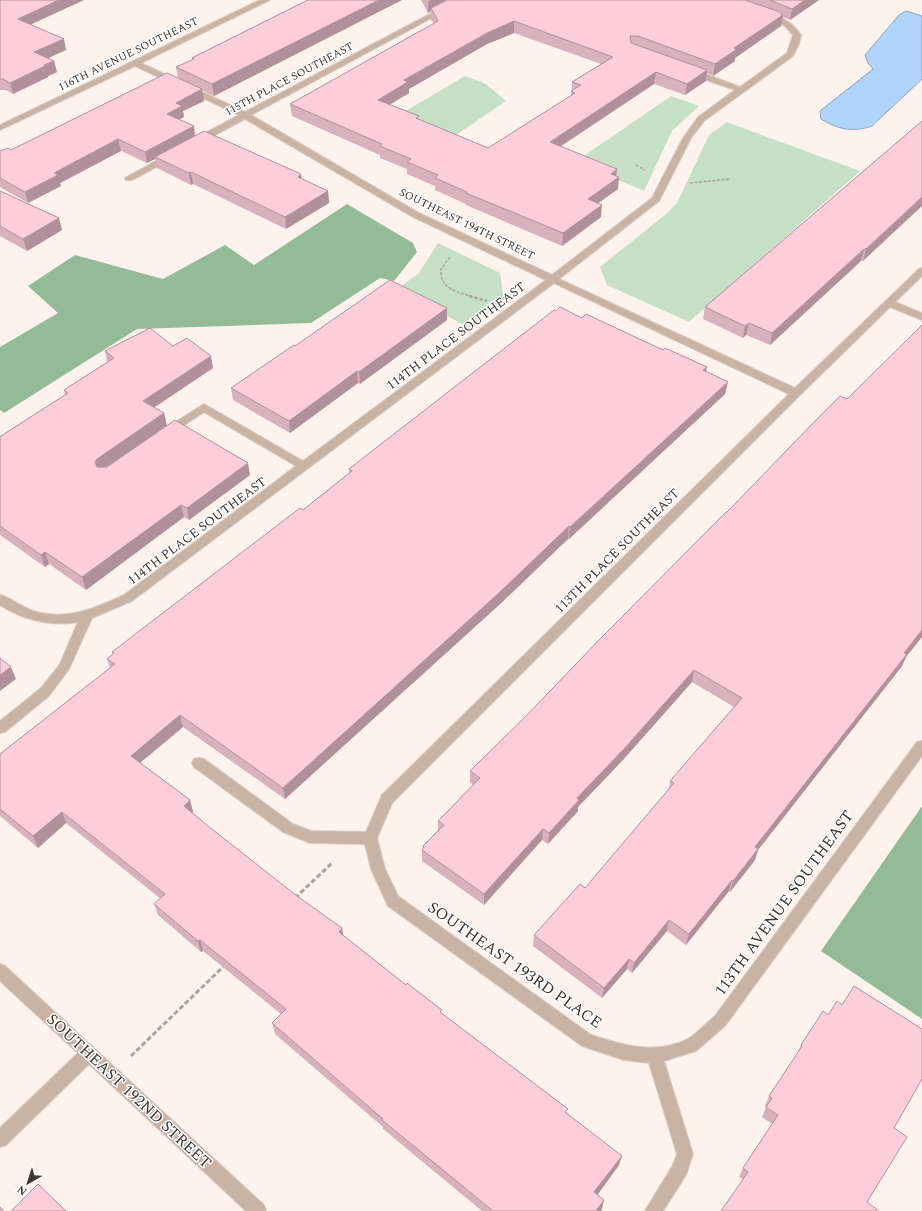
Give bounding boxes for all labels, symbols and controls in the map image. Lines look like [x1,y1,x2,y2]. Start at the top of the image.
street label: 116TH AVENUE SOUTHEAST [55,13,201,95]
street label: 115TH PLACE SOUTHEAST [222,38,356,120]
street label: SOUTHEAST 194TH STREET [396,184,538,264]
street label: 114TH PLACE SOUTHEAST [382,277,530,395]
street label: 114TH PLACE SOUTHEAST [123,472,271,590]
street label: 113TH PLACE SOUTHEAST [550,484,684,618]
street label: 113TH AVENUE SOUTHEAST [708,805,860,1001]
street label: SOUTHEAST 193RD PLACE [423,895,607,1035]
street label: SOUTHEAST 192ND STREET [41,1008,217,1174]
north arrow [8,1163,48,1203]
text: N [13,1181,31,1200]

